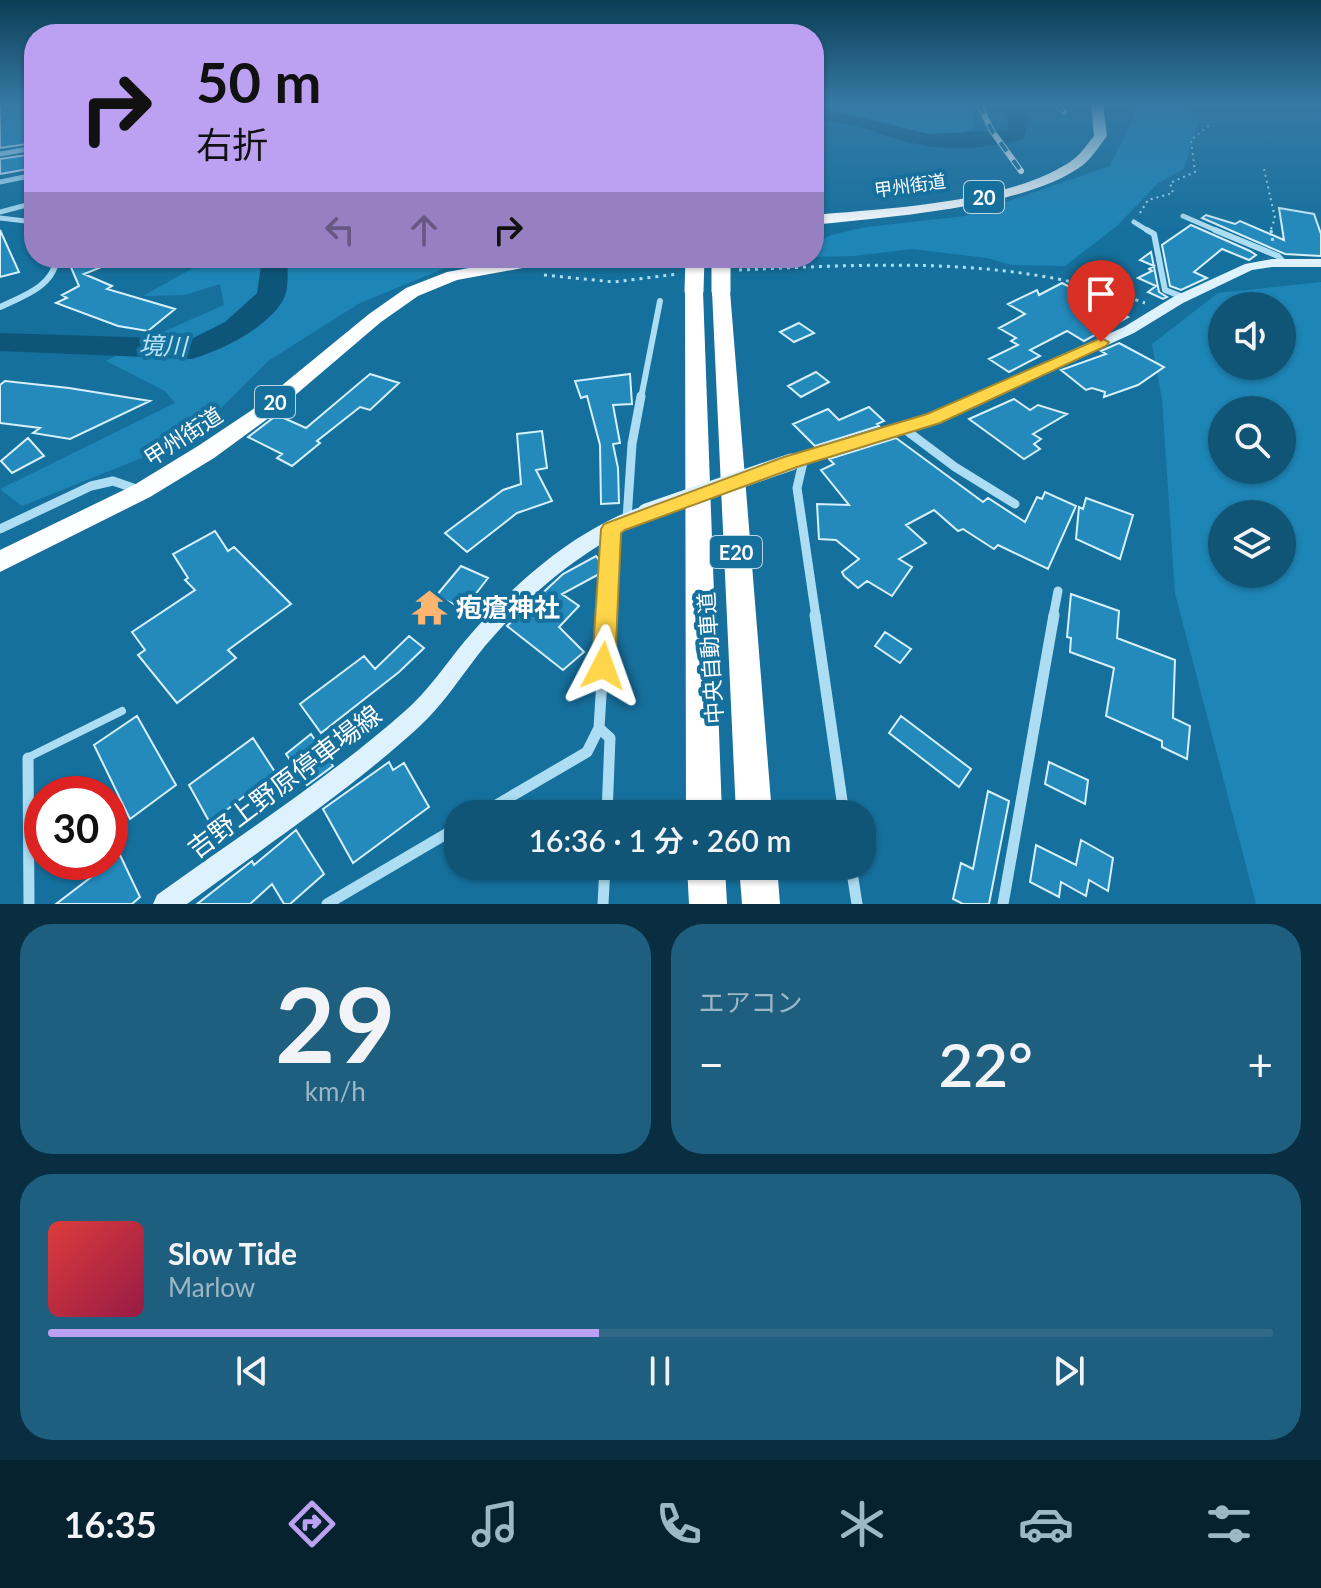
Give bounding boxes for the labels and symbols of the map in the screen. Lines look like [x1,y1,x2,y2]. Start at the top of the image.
street label: 甲州街道 [873,169,947,201]
road number: 20 [964,181,1004,213]
pin [1067,260,1135,342]
water label: 境川 [139,330,190,360]
road number: 20 [255,386,295,418]
street label: 甲州街道 [139,401,227,471]
road number: E20 [710,536,762,568]
temple icon: 疱瘡神社 [411,588,449,626]
place label: 疱瘡神社 [456,591,560,623]
street label: 中央自動車道 [692,591,728,725]
position arrow [561,624,645,708]
street label: 吉野上野原停車場線 [181,698,387,864]
speed limit sign: 30 [24,776,128,880]

